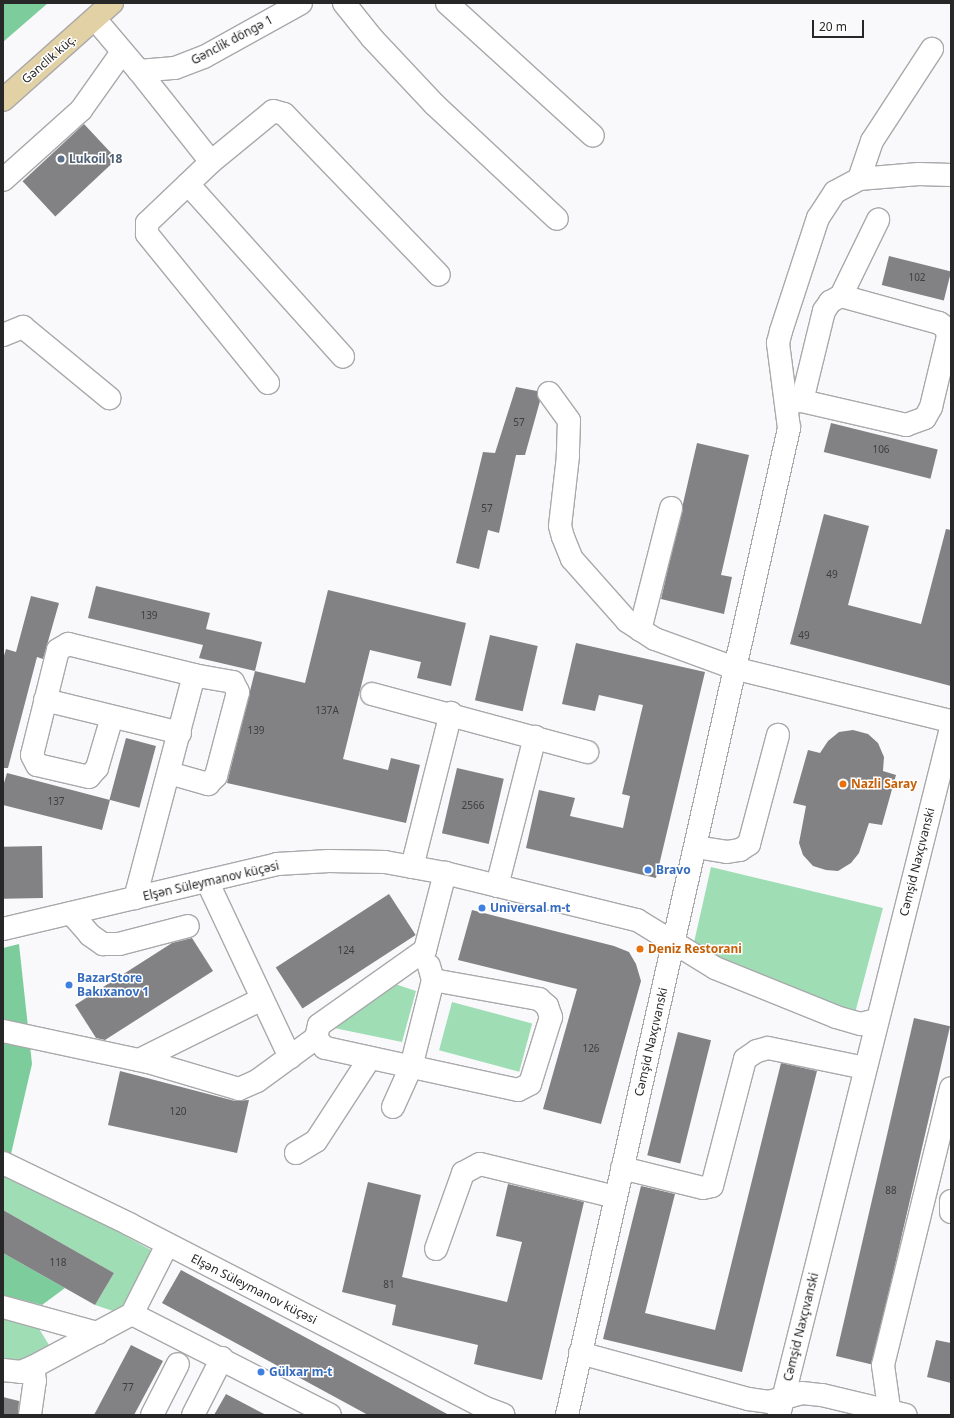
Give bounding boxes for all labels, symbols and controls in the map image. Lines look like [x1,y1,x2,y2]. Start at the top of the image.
street label: Gənclik döngə 1 [189,12,275,68]
scale bar [814,12,866,38]
text: 20 m [819,18,847,35]
street label: Gənclik küç. [19,32,79,86]
place label: Lukoil 18 [69,152,122,166]
marker: Lukoil 18 [56,154,66,164]
house number: 102 [908,272,926,284]
house number: 57 [513,417,525,429]
house number: 106 [872,444,890,456]
house number: 57 [481,503,493,515]
house number: 49 [826,569,838,581]
house number: 139 [140,610,158,622]
house number: 49 [798,630,810,642]
house number: 137A [315,705,339,717]
house number: 139 [247,725,265,737]
place label: Nazli Saray [851,777,917,791]
marker: Nazli Saray [838,779,848,789]
house number: 137 [47,796,65,808]
house number: 2566 [462,800,484,812]
street label: Cəmşid Naxçıvanski [897,806,937,918]
street label: Elşən Süleymanov küçəsi [141,858,281,904]
place label: Bravo [656,863,691,877]
marker: Bravo [643,865,653,875]
place label: Universal m-t [490,901,570,915]
marker: Universal m-t [477,903,487,913]
place label: Deniz Restorani [648,942,742,956]
marker: Deniz Restorani [635,944,645,954]
house number: 124 [337,945,355,957]
place label: BazarStore Bakıxanov 1 [77,971,149,999]
marker: BazarStore Bakıxanov 1 [64,980,74,990]
street label: Cəmşid Naxçıvanski [631,986,671,1098]
house number: 126 [582,1043,600,1055]
house number: 120 [169,1106,187,1118]
house number: 88 [885,1185,897,1197]
street label: Elşən Süleymanov küçəsi [189,1251,319,1327]
house number: 118 [49,1257,67,1269]
street label: Cəmşid Naxçıvanski [781,1271,821,1383]
house number: 81 [383,1279,395,1291]
place label: Gülxar m-t [269,1365,332,1379]
marker: Gülxar m-t [256,1367,266,1377]
house number: 77 [122,1382,134,1394]

